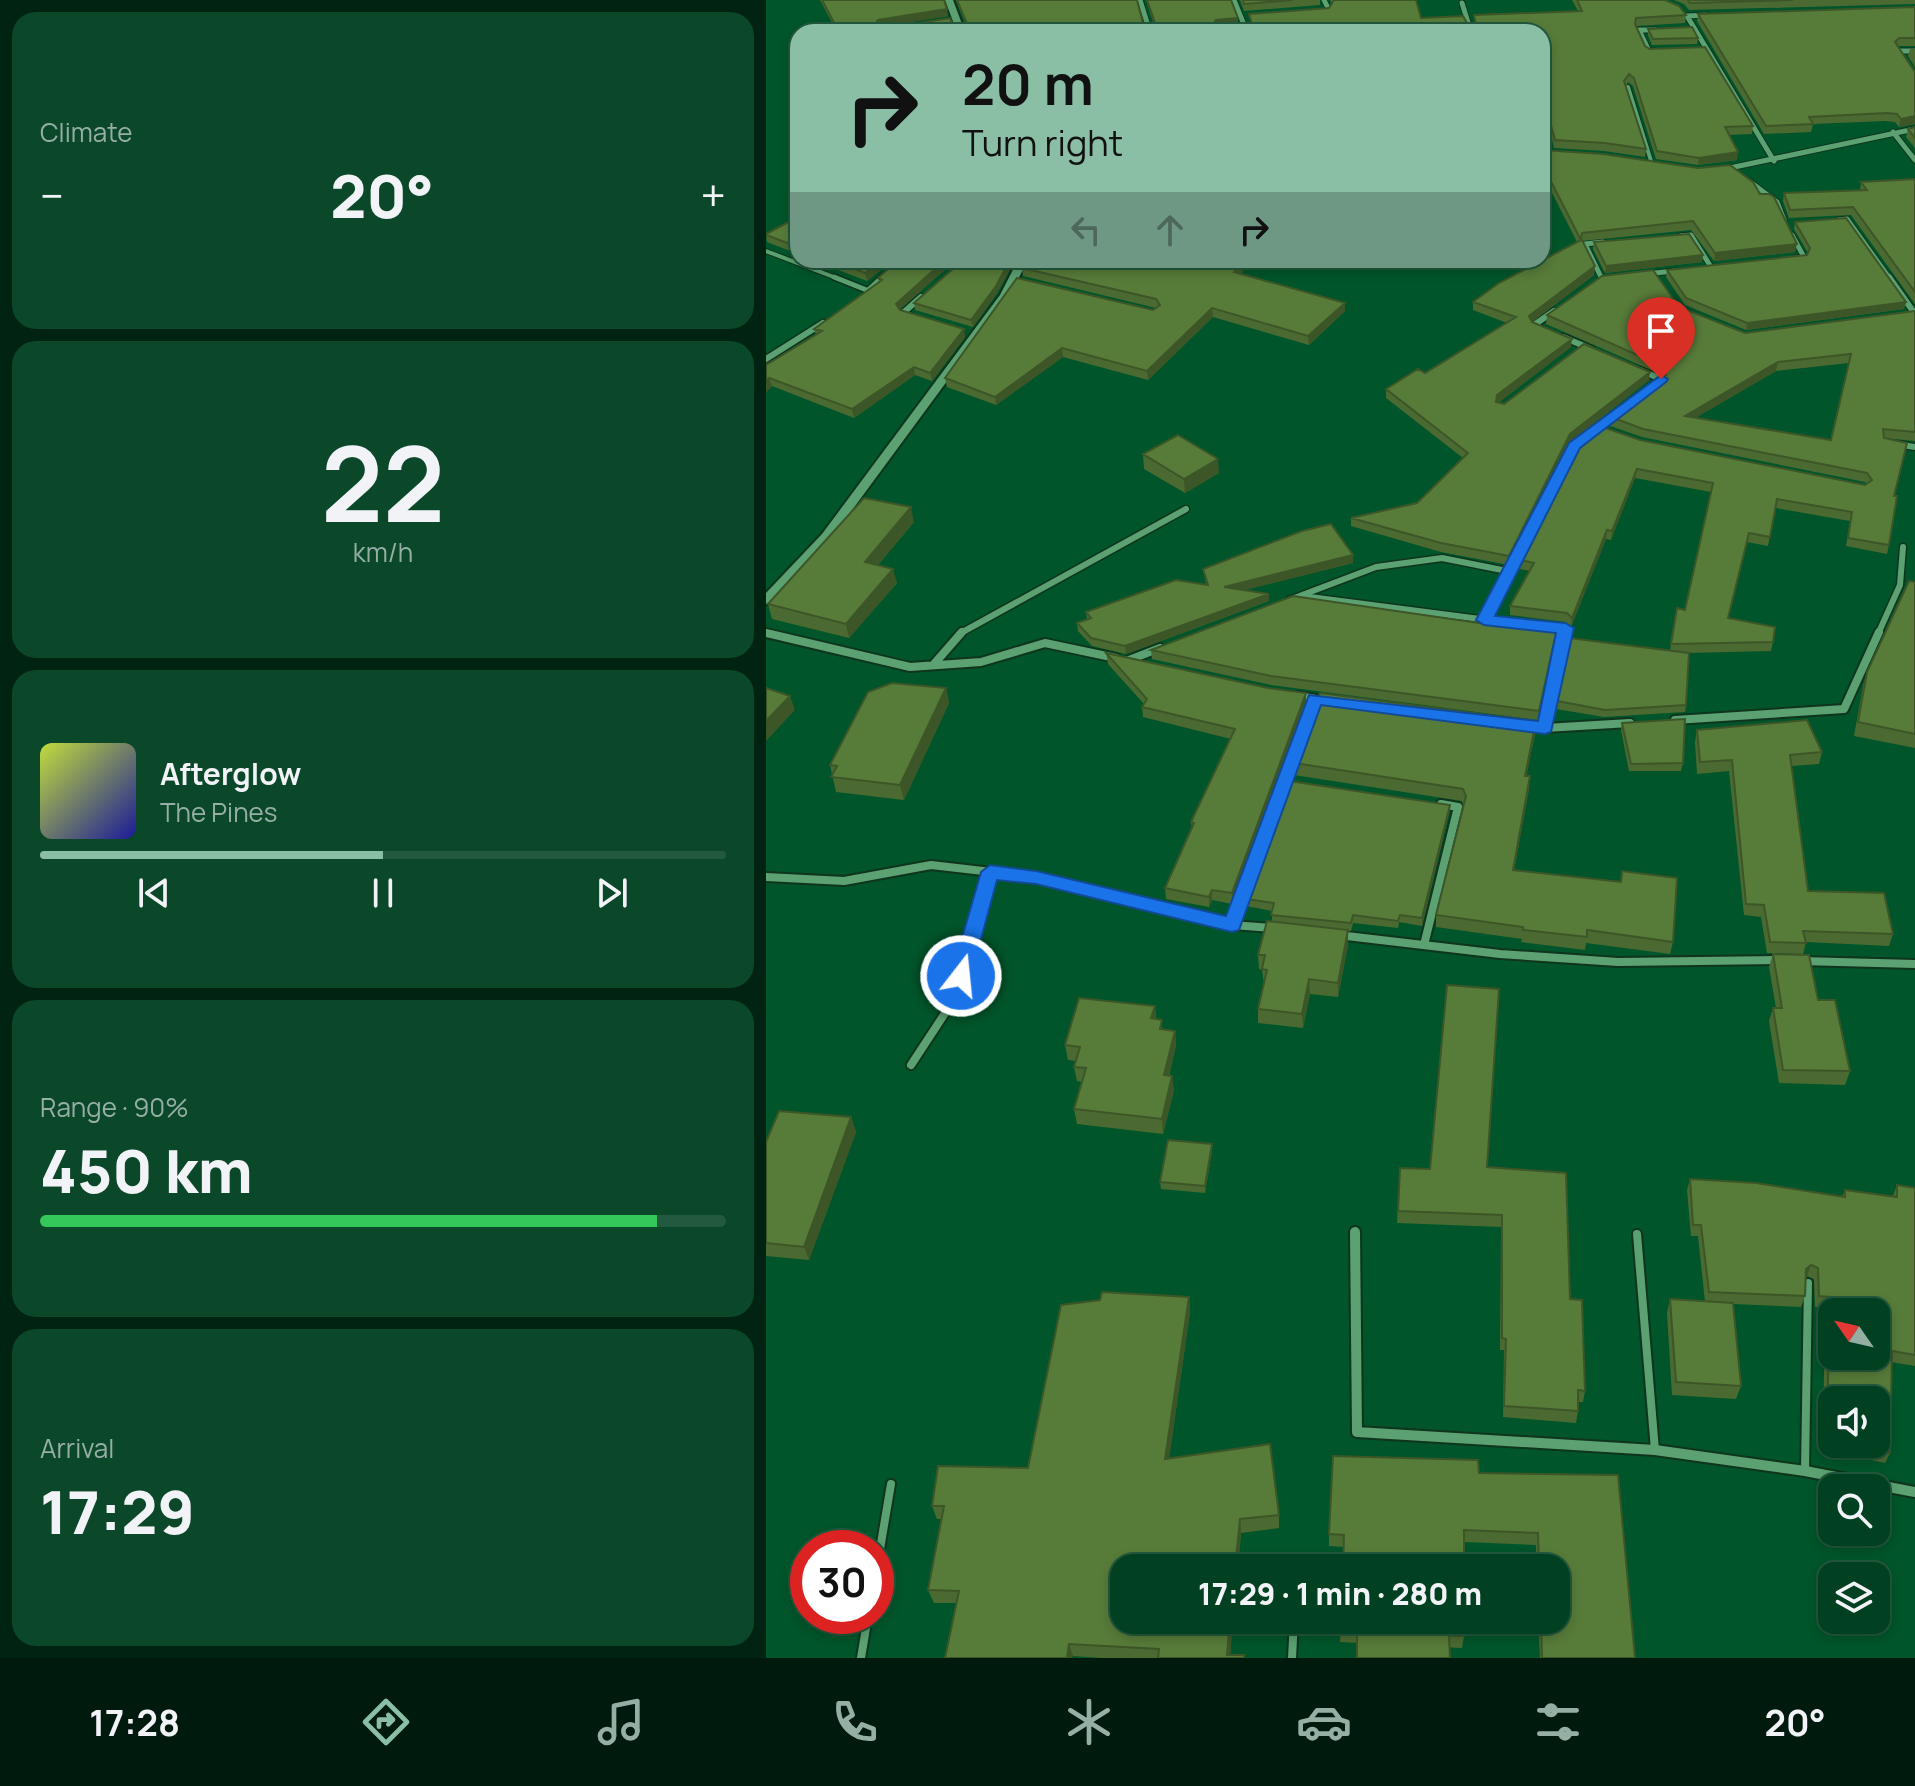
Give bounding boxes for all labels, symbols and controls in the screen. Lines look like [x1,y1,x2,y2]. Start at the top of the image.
text: 20 m [962,45,1094,122]
icon: right [830,56,934,160]
text: Climate [40,114,132,150]
text: Turn right [962,118,1123,167]
text: 20° [330,154,434,236]
text: − [40,165,64,225]
text: + [701,165,726,225]
icon: left [1064,208,1108,252]
icon: ahead [1148,208,1192,252]
icon: right [1232,208,1276,252]
pin [1627,297,1695,379]
icon: arrive [1639,309,1683,353]
text: 22 [321,411,445,553]
text: km/h [353,534,413,570]
text: Afterglow [160,753,301,794]
text: The Pines [160,794,277,830]
icon: previous [132,871,176,915]
icon: pause [361,871,405,915]
icon: next [590,871,634,915]
position arrow [919,934,1003,1018]
text: Range · 90% [40,1089,189,1125]
text: 450 km [40,1129,253,1211]
north arrow [1818,1298,1890,1370]
map controls [1818,1298,1890,1634]
button: sound [1818,1386,1890,1458]
text: Arrival [40,1430,114,1466]
text: 17:29 [40,1470,195,1552]
button: search [1818,1474,1890,1546]
speed limit sign: 30 [790,1530,894,1634]
button: layers [1818,1562,1890,1634]
text: 17:29 · 1 min · 280 m [1198,1573,1482,1614]
icon: directions [358,1694,414,1750]
icon: music [593,1694,649,1750]
icon: phone [827,1694,883,1750]
icon: climate [1061,1694,1117,1750]
icon: car [1296,1694,1352,1750]
icon: filters [1530,1694,1586,1750]
text: 17:28 [89,1698,180,1747]
text: 20° [1764,1698,1826,1747]

